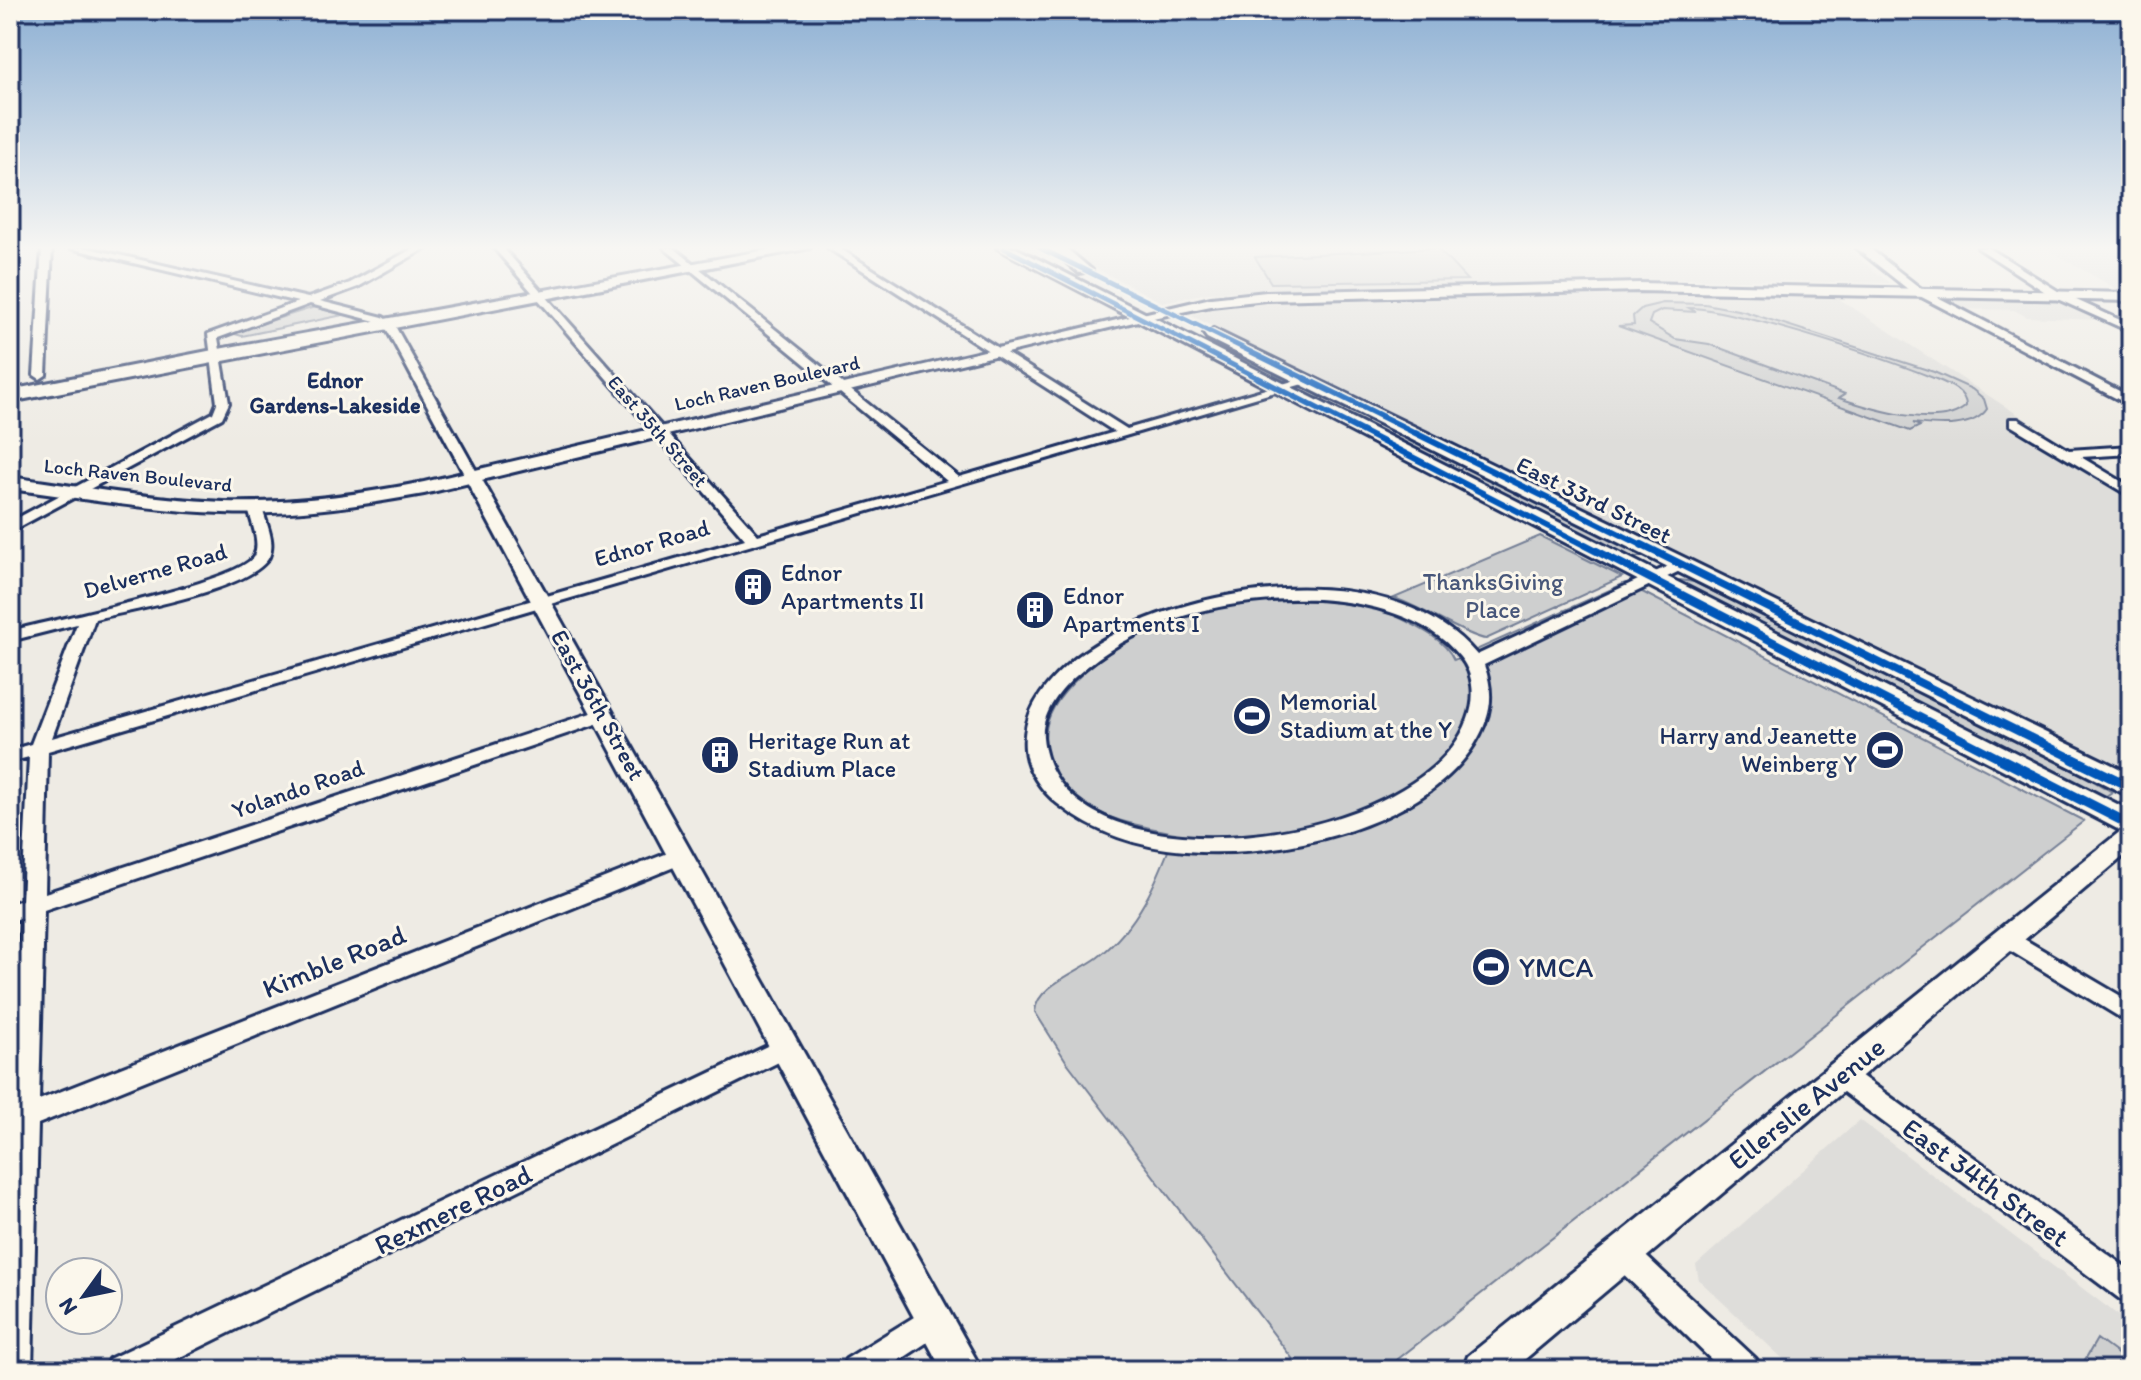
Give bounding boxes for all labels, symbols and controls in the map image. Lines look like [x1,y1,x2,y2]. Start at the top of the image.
street label: Loch Raven Boulevard [672,350,862,416]
district label: Ednor Gardens-Lakeside [249,367,421,419]
street label: East 35th Street [603,370,713,492]
street label: East 33rd Street [1512,449,1677,550]
street label: Loch Raven Boulevard [43,453,234,497]
street label: Ednor Road [591,512,713,573]
street label: Delverne Road [80,536,230,605]
place label: Ednor Apartments II [781,558,924,615]
building icon: Ednor Apartments II [732,566,774,608]
park label: ThanksGiving Place [1423,567,1564,624]
place label: Ednor Apartments I [1063,581,1200,638]
building icon: Ednor Apartments I [1014,589,1056,631]
street label: East 36th Street [545,624,652,785]
place label: Memorial Stadium at the Y [1280,687,1452,744]
sports icon: Memorial Stadium at the Y [1231,695,1273,737]
place label: Harry and Jeanette Weinberg Y [1659,721,1857,778]
place label: Heritage Run at Stadium Place [748,726,910,783]
sports icon: Harry and Jeanette Weinberg Y [1864,729,1906,771]
building icon: Heritage Run at Stadium Place [699,734,741,776]
street label: Yolando Road [228,752,368,825]
street label: Kimble Road [257,917,411,1005]
sports icon: YMCA [1470,946,1512,988]
place label: YMCA [1519,950,1594,984]
street label: Ellerslie Avenue [1721,1029,1891,1177]
street label: East 34th Street [1896,1110,2076,1254]
street label: Rexmere Road [369,1156,538,1262]
north arrow [44,1256,124,1336]
text: N [52,1293,83,1320]

